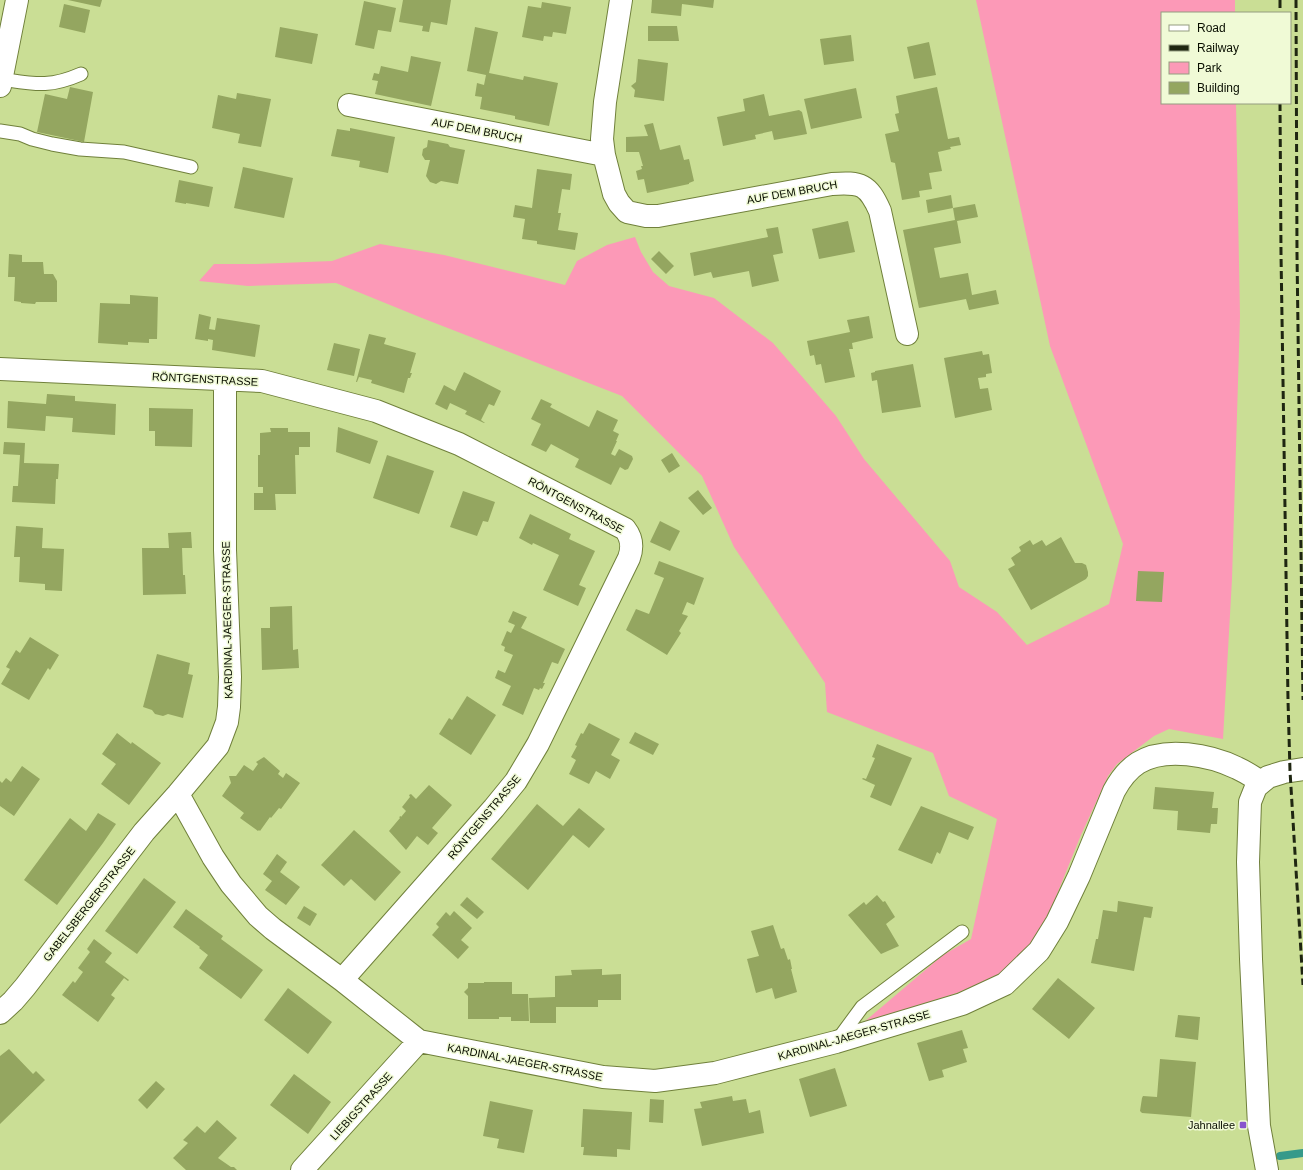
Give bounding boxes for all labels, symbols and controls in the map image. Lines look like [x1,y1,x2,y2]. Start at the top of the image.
legend [1161,12,1291,104]
text: Road [1197,21,1226,35]
text: Railway [1197,41,1239,55]
text: Park [1197,61,1223,75]
text: Building [1197,81,1240,95]
street label: AUF DEM BRUCH [431,115,523,145]
street label: AUF DEM BRUCH [746,178,838,206]
street label: RÖNTGENSTRASSE [152,370,258,388]
street label: RÖNTGENSTRASSE [526,475,626,535]
street label: KARDINAL-JAEGER-STRASSE [220,541,234,699]
street label: RÖNTGENSTRASSE [445,772,523,862]
street label: GABELSBERGERSTRASSE [41,844,137,964]
street label: KARDINAL-JAEGER-STRASSE [777,1007,931,1063]
street label: KARDINAL-JAEGER-STRASSE [446,1041,604,1083]
street label: LIEBIGSTRASSE [327,1070,395,1142]
place label: Jahnallee [1188,1119,1235,1131]
marker: Jahnallee [1238,1120,1248,1130]

